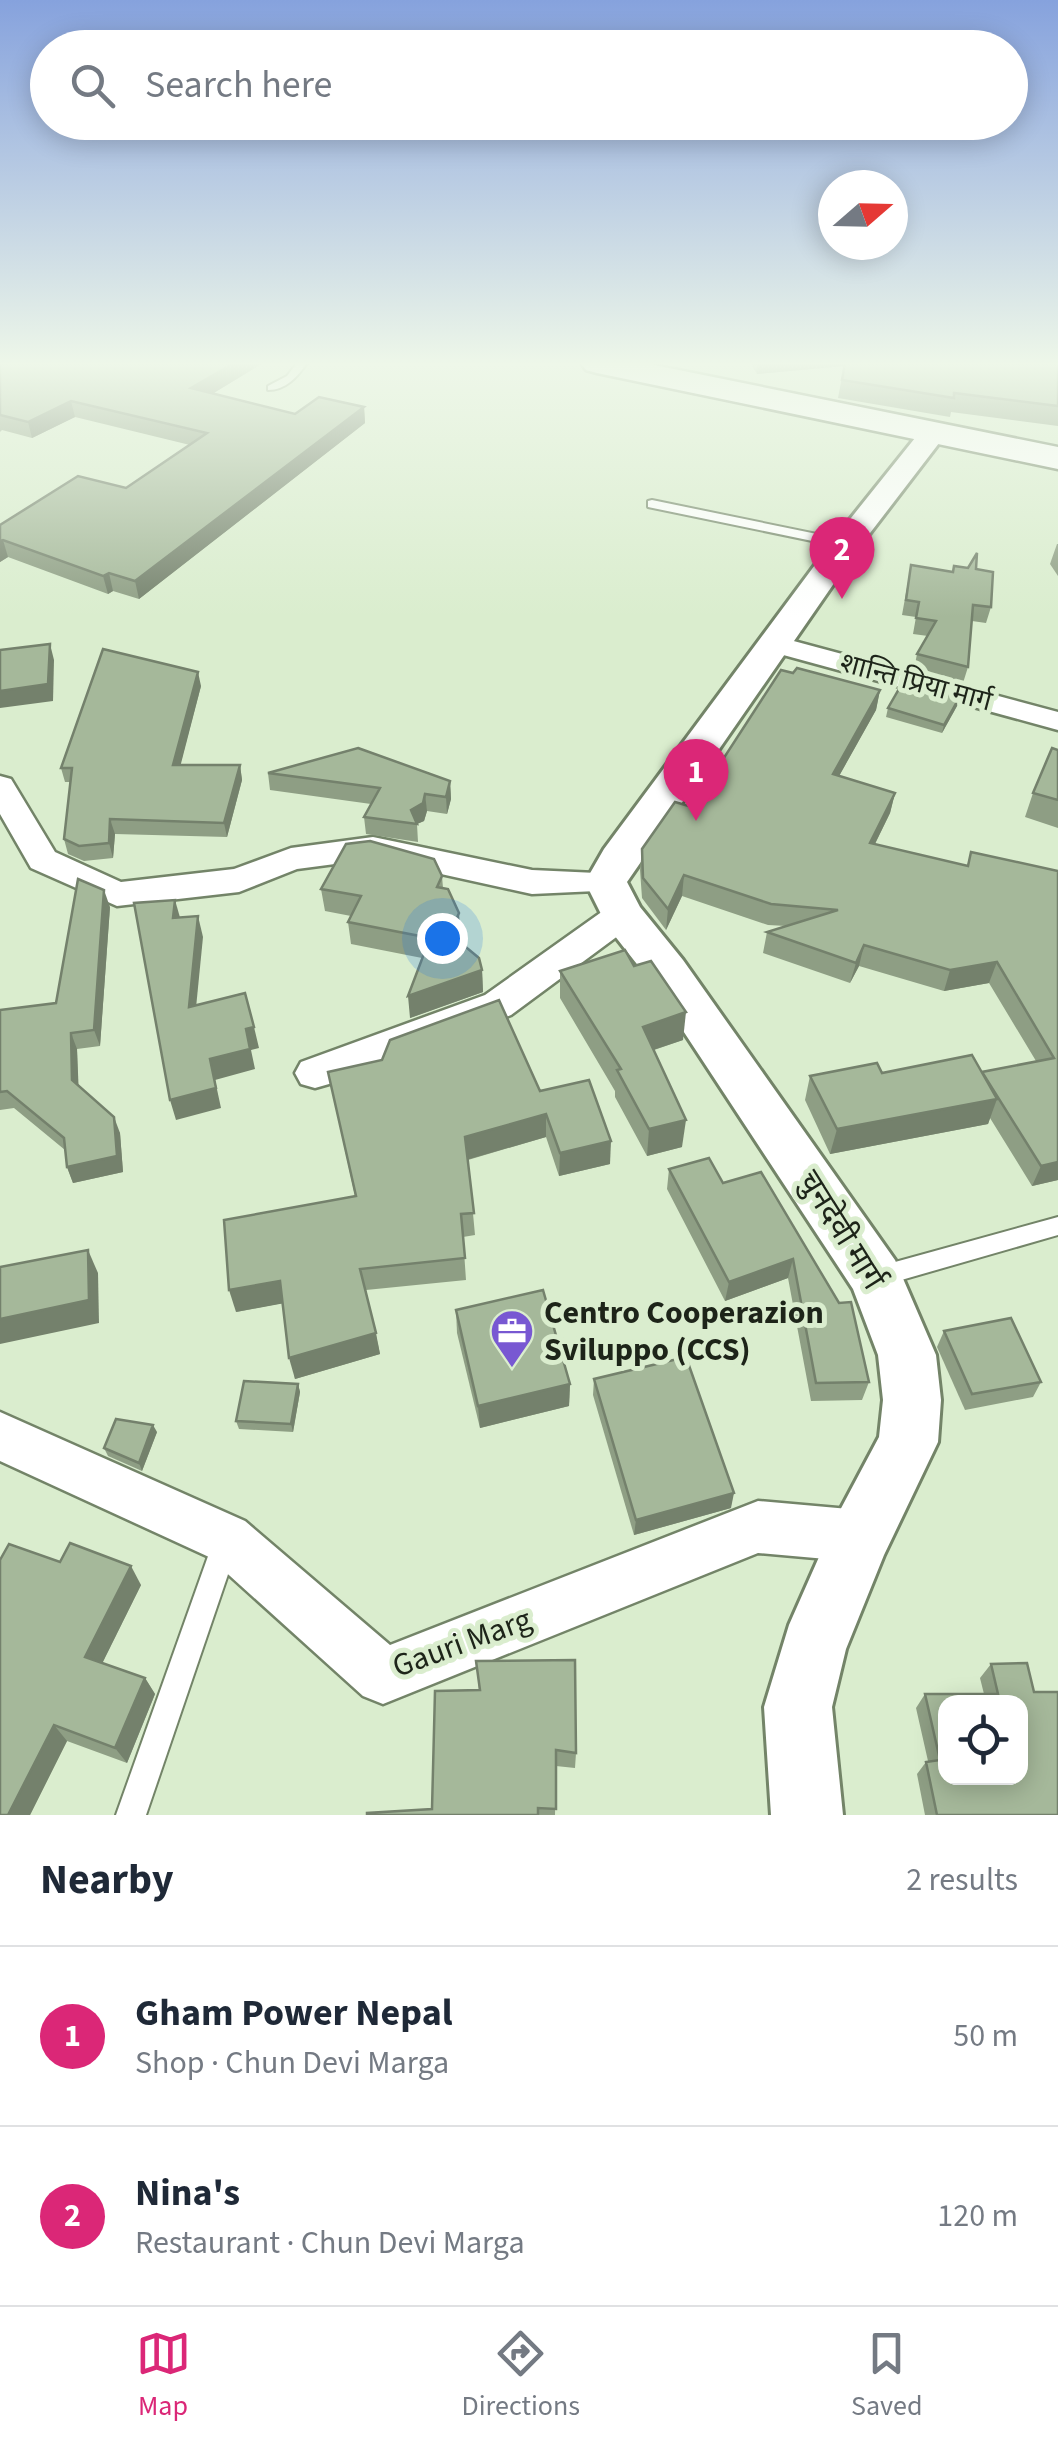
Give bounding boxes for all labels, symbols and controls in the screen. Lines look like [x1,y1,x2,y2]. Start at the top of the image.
search box [30,30,1028,140]
icon: search [65,58,120,113]
text: Search here [145,58,332,112]
north arrow [818,170,908,260]
pin: 2 [810,516,874,599]
street label: शान्ति प्रिया मार्ग [836,643,998,722]
pin: 1 [664,738,728,821]
your location [417,913,468,964]
street label: चुनदेवी मार्ग [786,1161,896,1299]
place label: Centro Cooperazion Sviluppo (CCS) [544,1290,824,1373]
office icon: Centro Cooperazion Sviluppo (CCS) [489,1308,535,1369]
street label: Gauri Marg [386,1597,538,1689]
map controls [938,1695,1028,1785]
button: locate [938,1695,1028,1785]
text: Nearby [40,1850,174,1910]
text: 2 results [906,1857,1018,1903]
text: Gham Power Nepal [135,1986,453,2040]
text: 1 [64,2013,81,2059]
text: 50 m [953,2013,1018,2059]
text: Shop · Chun Devi Marga [135,2040,449,2086]
text: Nina's [135,2166,240,2220]
text: 2 [64,2193,81,2239]
text: 120 m [937,2193,1018,2239]
text: Restaurant · Chun Devi Marga [135,2220,525,2266]
tab: Map [136,2326,191,2426]
tab: Directions [462,2326,580,2426]
tab: Saved [851,2326,922,2426]

